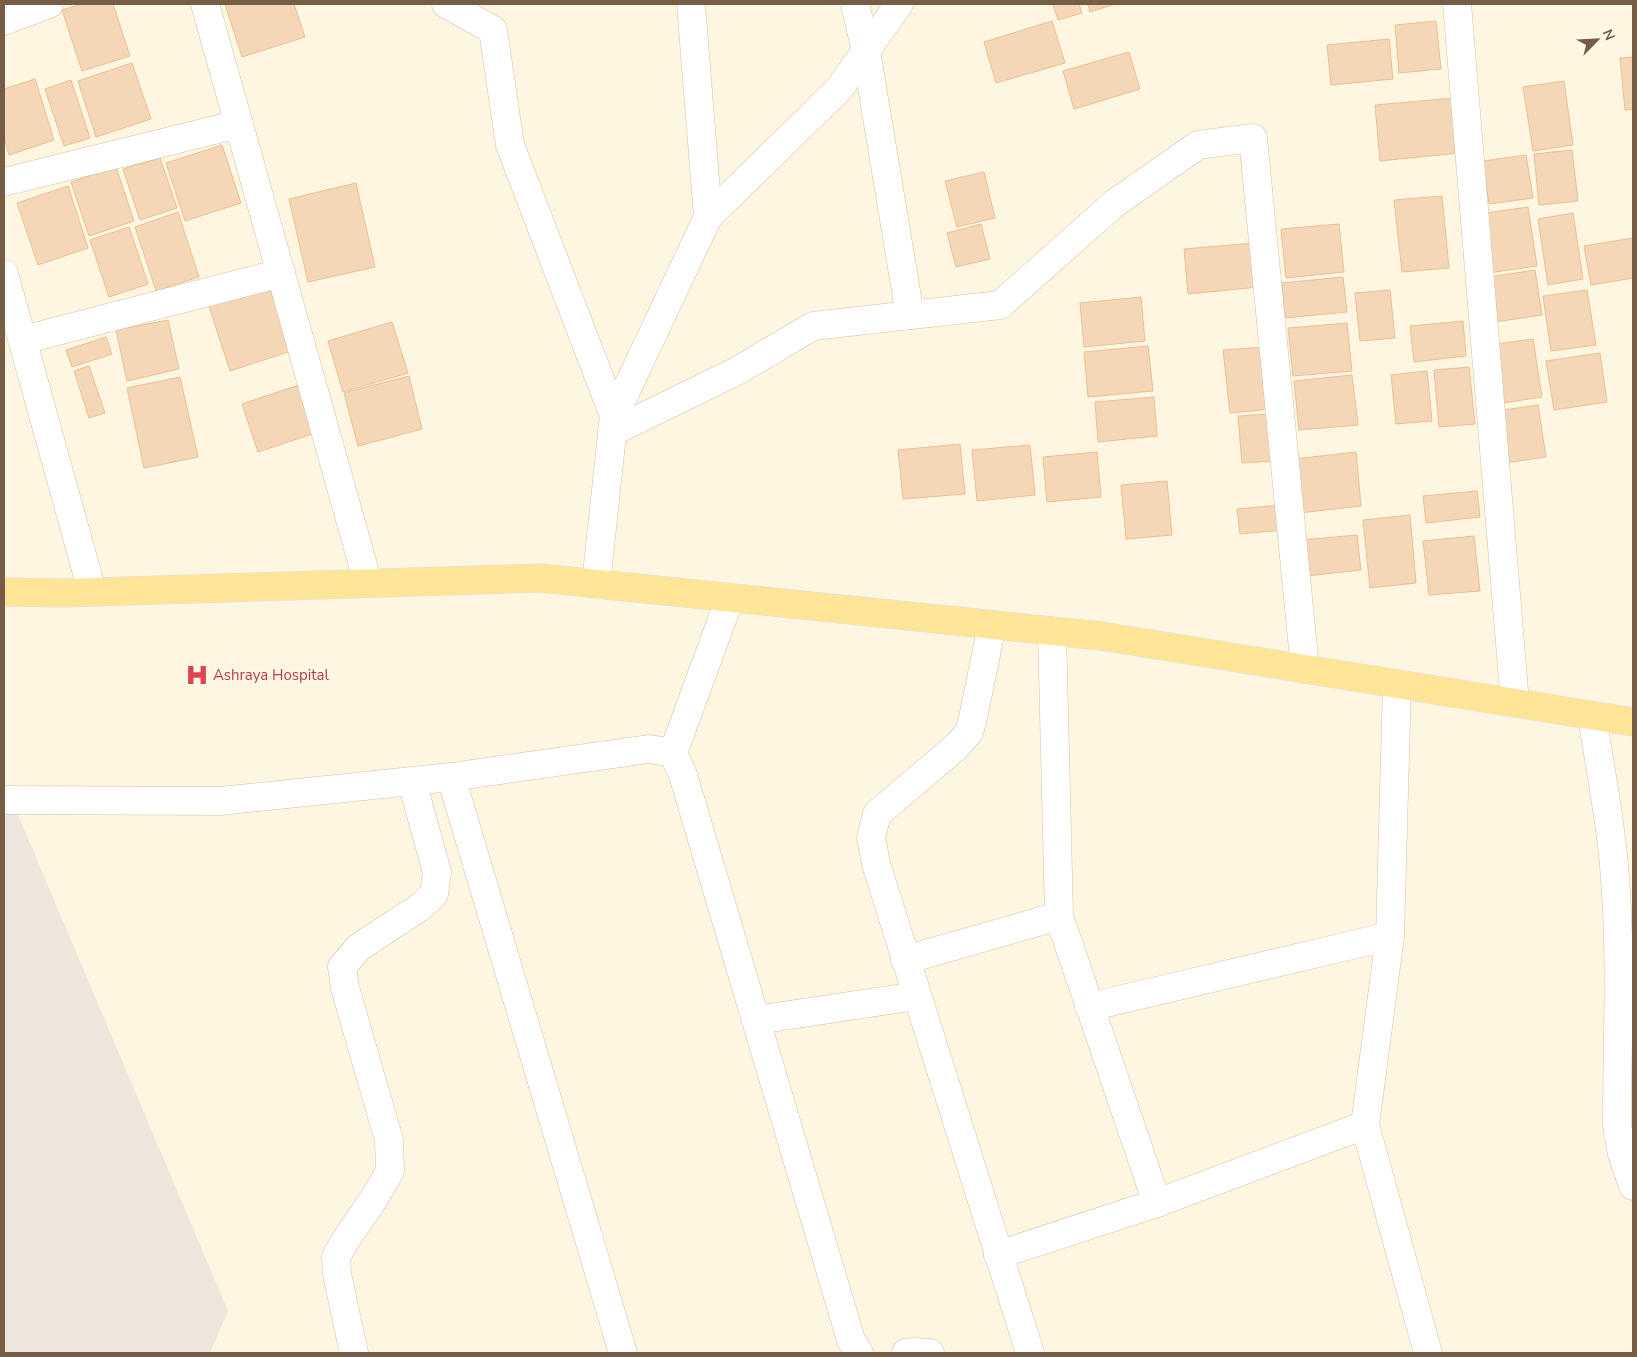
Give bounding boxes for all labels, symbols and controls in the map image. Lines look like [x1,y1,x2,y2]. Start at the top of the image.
north arrow [1572,15,1622,65]
text: N [1598,26,1619,44]
hospital icon: Ashraya Hospital [184,662,210,688]
place label: Ashraya Hospital [213,665,330,685]

